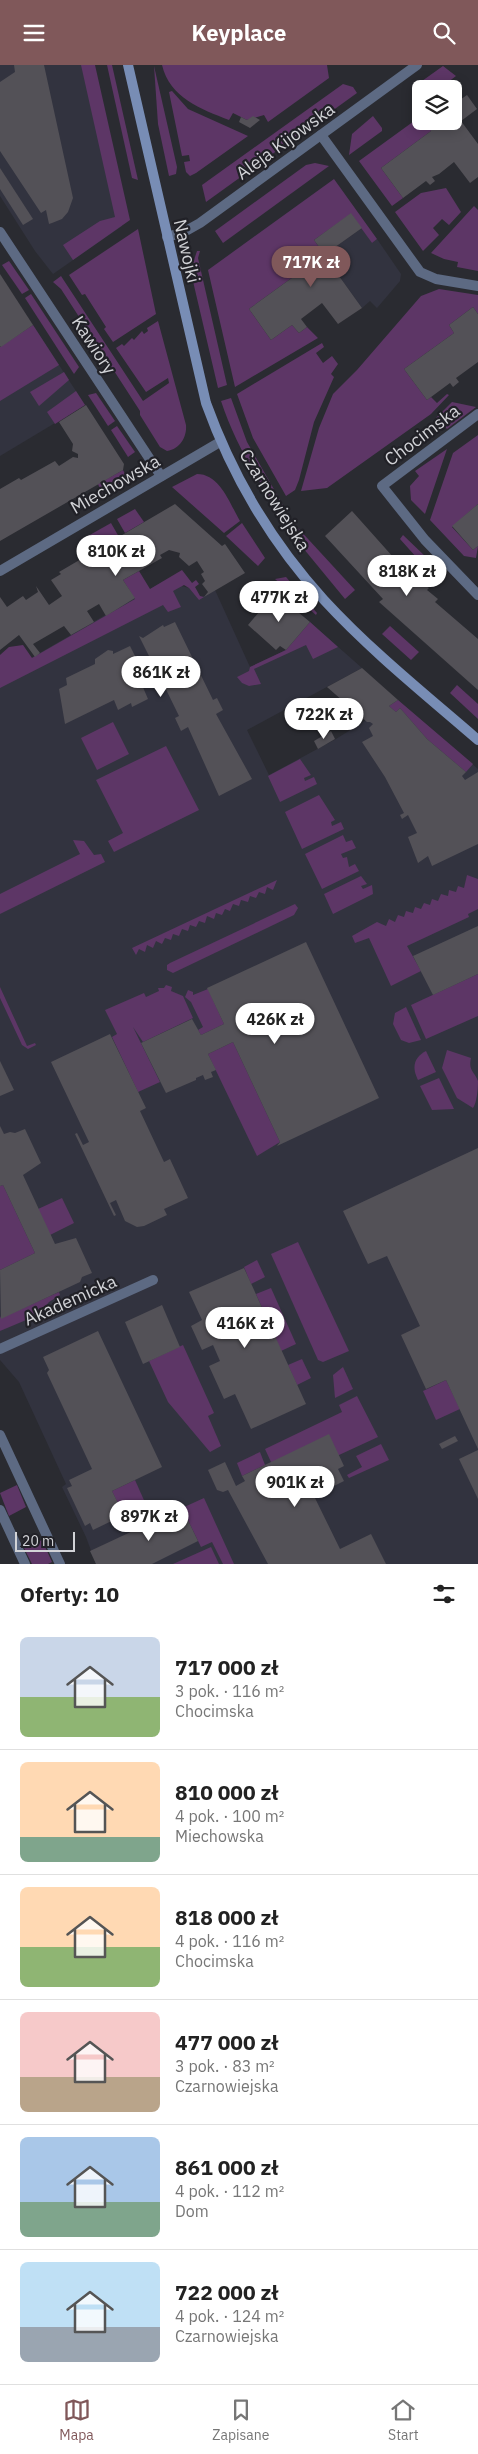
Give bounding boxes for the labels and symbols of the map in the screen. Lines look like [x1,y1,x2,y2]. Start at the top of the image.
street label: Aleja Kijowska [231,97,339,185]
street label: Nawojki [169,217,205,285]
pin: 717K zł [265,245,357,288]
street label: Kawiory [67,312,121,378]
street label: Chocimska [380,399,465,471]
street label: Czarnowiejska [234,445,316,556]
street label: Miechowska [66,449,164,519]
pin: 810K zł [70,535,162,577]
pin: 818K zł [361,555,453,597]
pin: 477K zł [233,581,325,623]
pin: 861K zł [115,655,207,698]
pin: 722K zł [278,697,370,740]
pin: 426K zł [229,1003,321,1045]
street label: Akademicka [20,1269,120,1331]
pin: 416K zł [199,1307,291,1349]
pin: 901K zł [249,1465,341,1508]
pin: 897K zł [103,1499,195,1542]
scale bar [15,1529,75,1552]

